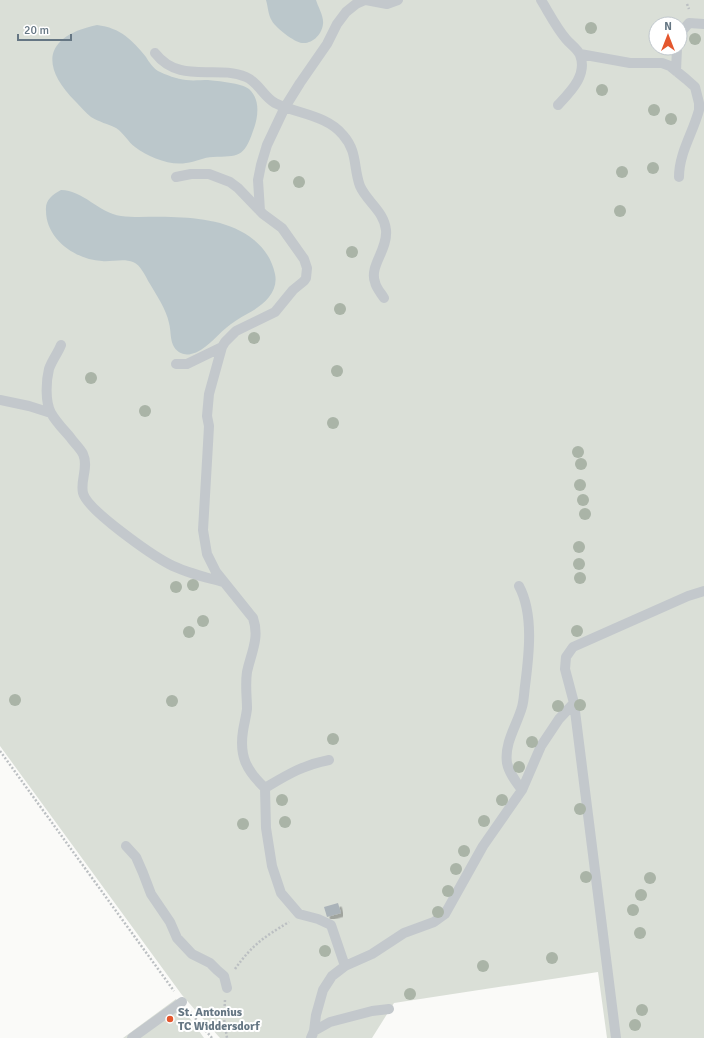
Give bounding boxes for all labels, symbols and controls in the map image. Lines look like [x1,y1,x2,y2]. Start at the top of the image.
scale bar [18,16,71,42]
north arrow [648,16,688,56]
text: N [664,20,672,33]
text: 20 m [24,23,49,38]
place label: St. Antonius TC Widdersdorf [178,1005,260,1034]
marker: St. Antonius TC Widdersdorf [165,1014,175,1024]

